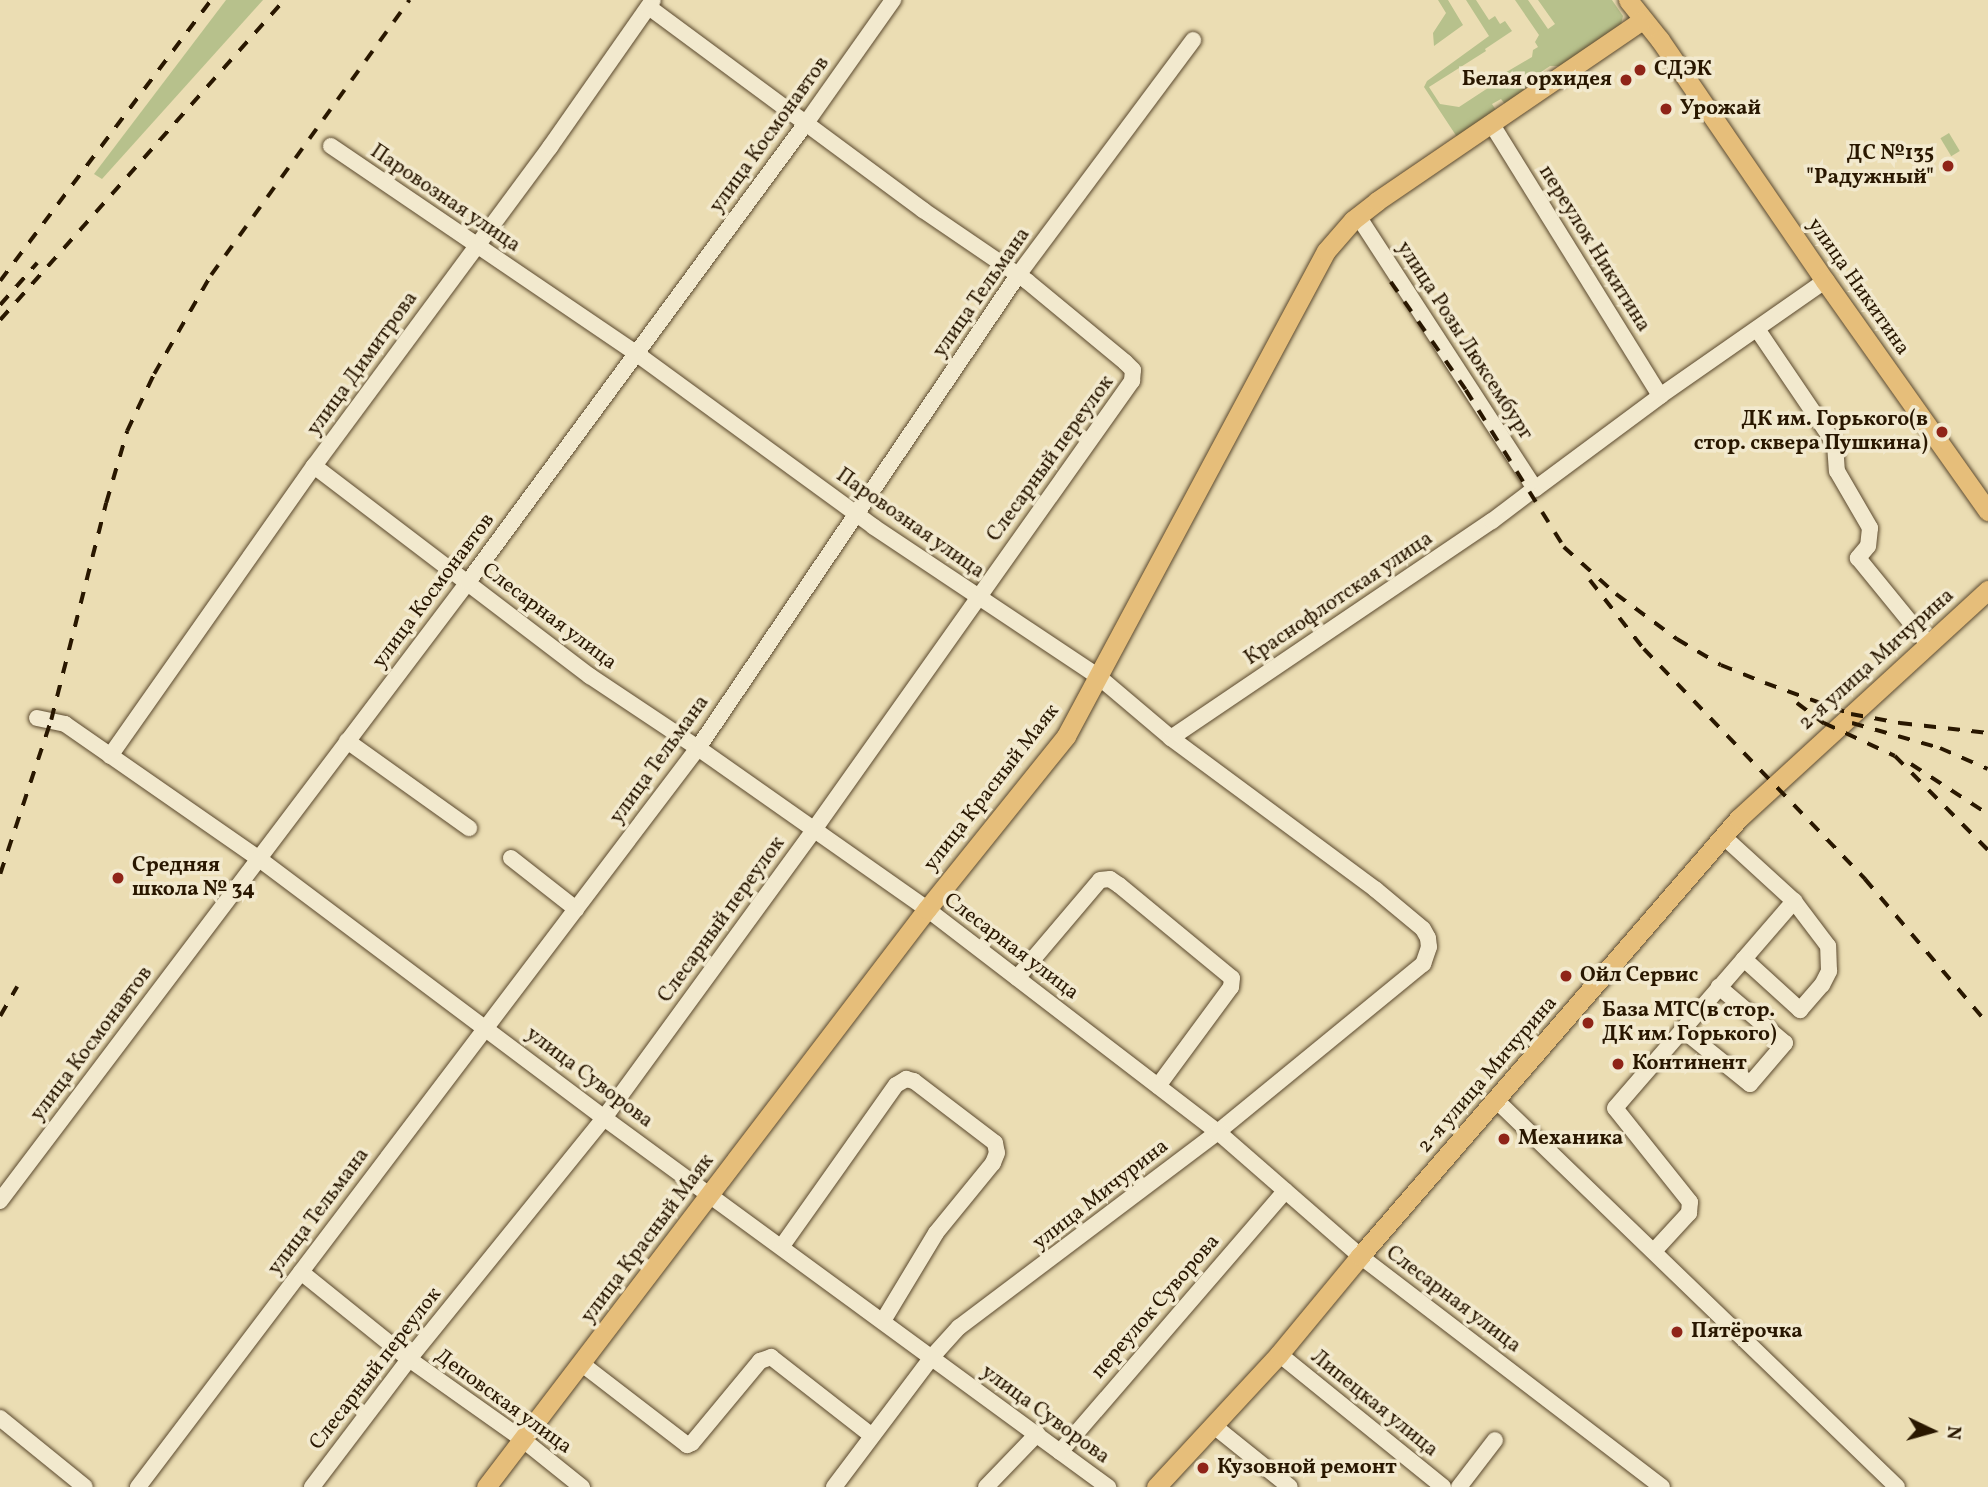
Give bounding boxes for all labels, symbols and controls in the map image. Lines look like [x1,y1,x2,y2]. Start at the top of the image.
street label: улица Космонавтов [705,52,835,218]
place label: СДЭК [1654,57,1712,83]
marker: СДЭК [1632,62,1648,78]
place label: Белая орхидея [1462,67,1612,93]
marker: Белая орхидея [1618,72,1634,88]
place label: Урожай [1680,96,1761,122]
marker: Урожай [1658,101,1674,117]
street label: Паровозная улица [365,139,525,259]
place label: ДС №135 "Радужный" [1806,141,1934,191]
marker: ДС №135 "Радужный" [1940,158,1956,174]
street label: переулок Никитина [1533,161,1655,337]
street label: улица Никитина [1801,214,1915,360]
street label: улица Тельмана [928,223,1036,363]
street label: улица Розы Люксембург [1390,237,1538,445]
street label: улица Димитрова [302,287,424,441]
street label: Слесарный переулок [982,371,1120,547]
place label: ДК им. Горького(в стор. сквера Пушкина) [1694,407,1928,457]
marker: ДК им. Горького(в стор. сквера Пушкина) [1934,424,1950,440]
street label: Паровозная улица [831,463,989,585]
street label: улица Космонавтов [367,508,501,674]
street label: Краснофлотская улица [1240,526,1438,672]
street label: Слесарная улица [476,558,622,676]
street label: 2-я улица Мичурина [1794,583,1960,737]
street label: улица Тельмана [605,690,715,830]
street label: улица Красный Маяк [919,699,1065,877]
street label: Слесарный переулок [653,832,791,1008]
place label: Средняя школа № 34 [132,853,255,903]
marker: Средняя школа № 34 [110,870,126,886]
street label: Слесарная улица [938,888,1084,1006]
street label: улица Космонавтов [25,961,159,1127]
place label: Ойл Сервис [1580,963,1698,989]
marker: Ойл Сервис [1558,968,1574,984]
street label: 2-я улица Мичурина [1413,991,1563,1159]
place label: База МТС(в стор. ДК им. Горького) [1602,998,1777,1048]
marker: База МТС(в стор. ДК им. Горького) [1580,1015,1596,1031]
street label: улица Суворова [520,1022,658,1134]
place label: Континент [1632,1051,1747,1077]
marker: Континент [1610,1056,1626,1072]
place label: Механика [1518,1126,1623,1152]
marker: Механика [1496,1131,1512,1147]
street label: улица Мичурина [1028,1134,1174,1256]
street label: улица Тельмана [263,1143,375,1281]
street label: улица Красный Маяк [576,1149,720,1329]
street label: переулок Суворова [1086,1230,1226,1384]
street label: Слесарная улица [1380,1241,1526,1359]
street label: Слесарный переулок [305,1283,447,1455]
place label: Пятёрочка [1691,1319,1803,1345]
marker: Пятёрочка [1669,1324,1685,1340]
street label: Деповская улица [429,1344,577,1460]
street label: Липецкая улица [1305,1345,1443,1463]
street label: улица Суворова [976,1360,1114,1470]
north arrow [1897,1396,1967,1466]
text: N [1939,1425,1966,1441]
place label: Кузовной ремонт [1217,1455,1397,1481]
marker: Кузовной ремонт [1195,1460,1211,1476]

